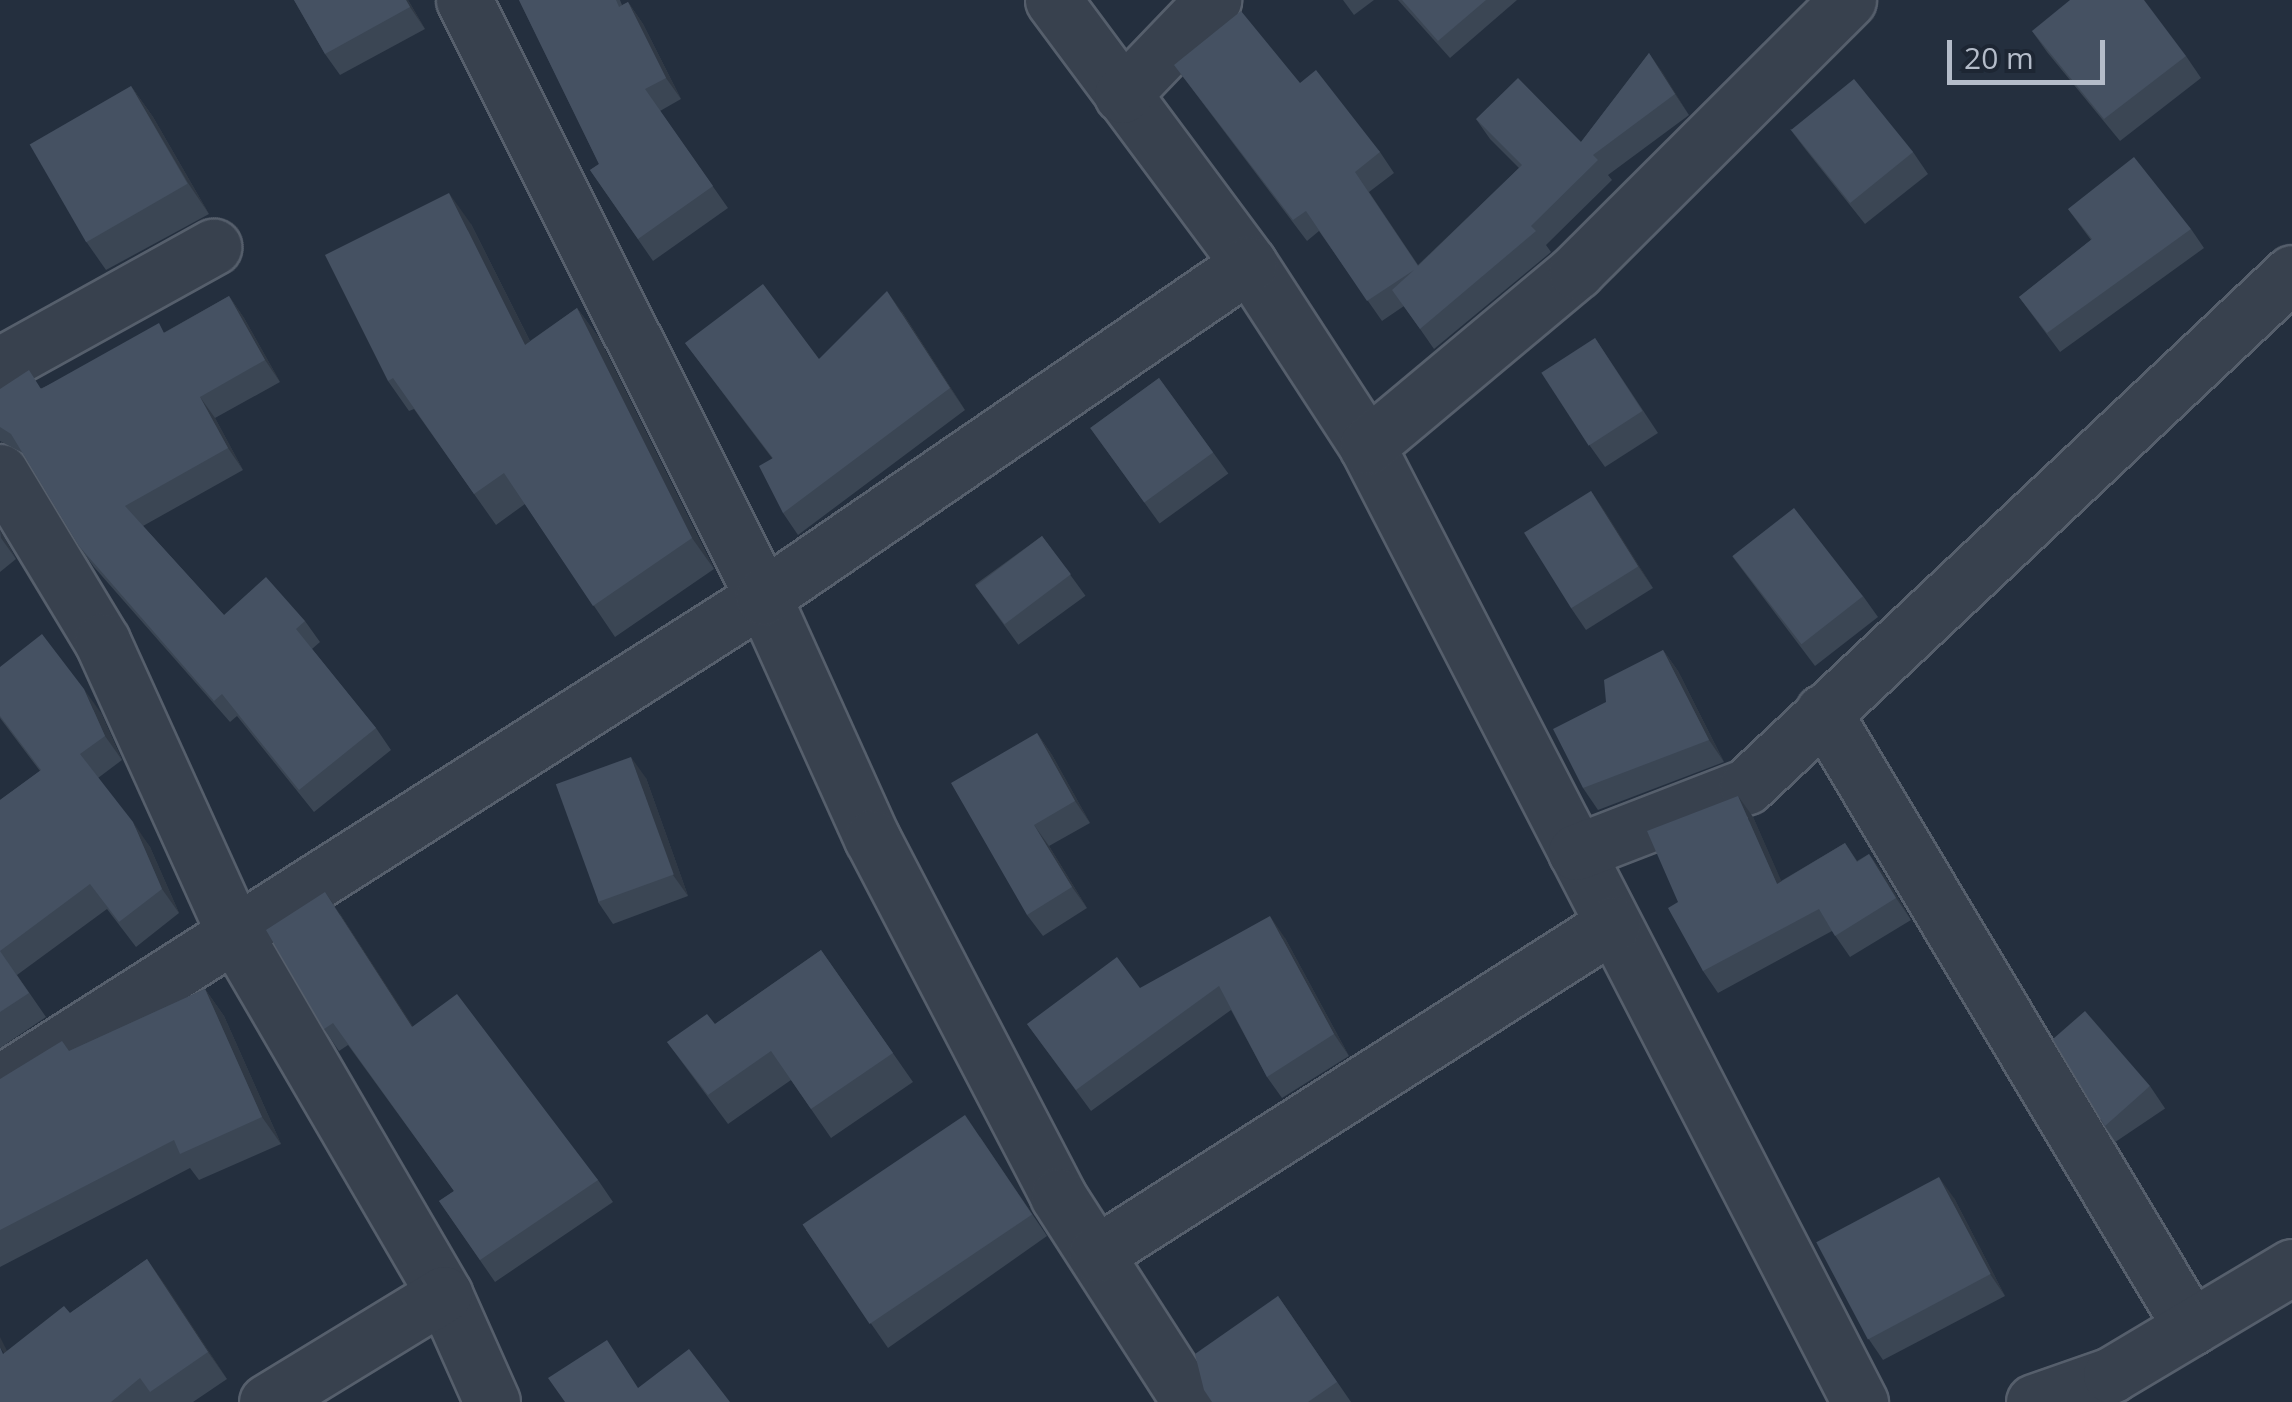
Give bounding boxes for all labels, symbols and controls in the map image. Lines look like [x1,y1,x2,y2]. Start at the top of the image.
scale bar [1952,20,2110,82]
text: 20 m [1964,37,2034,78]

